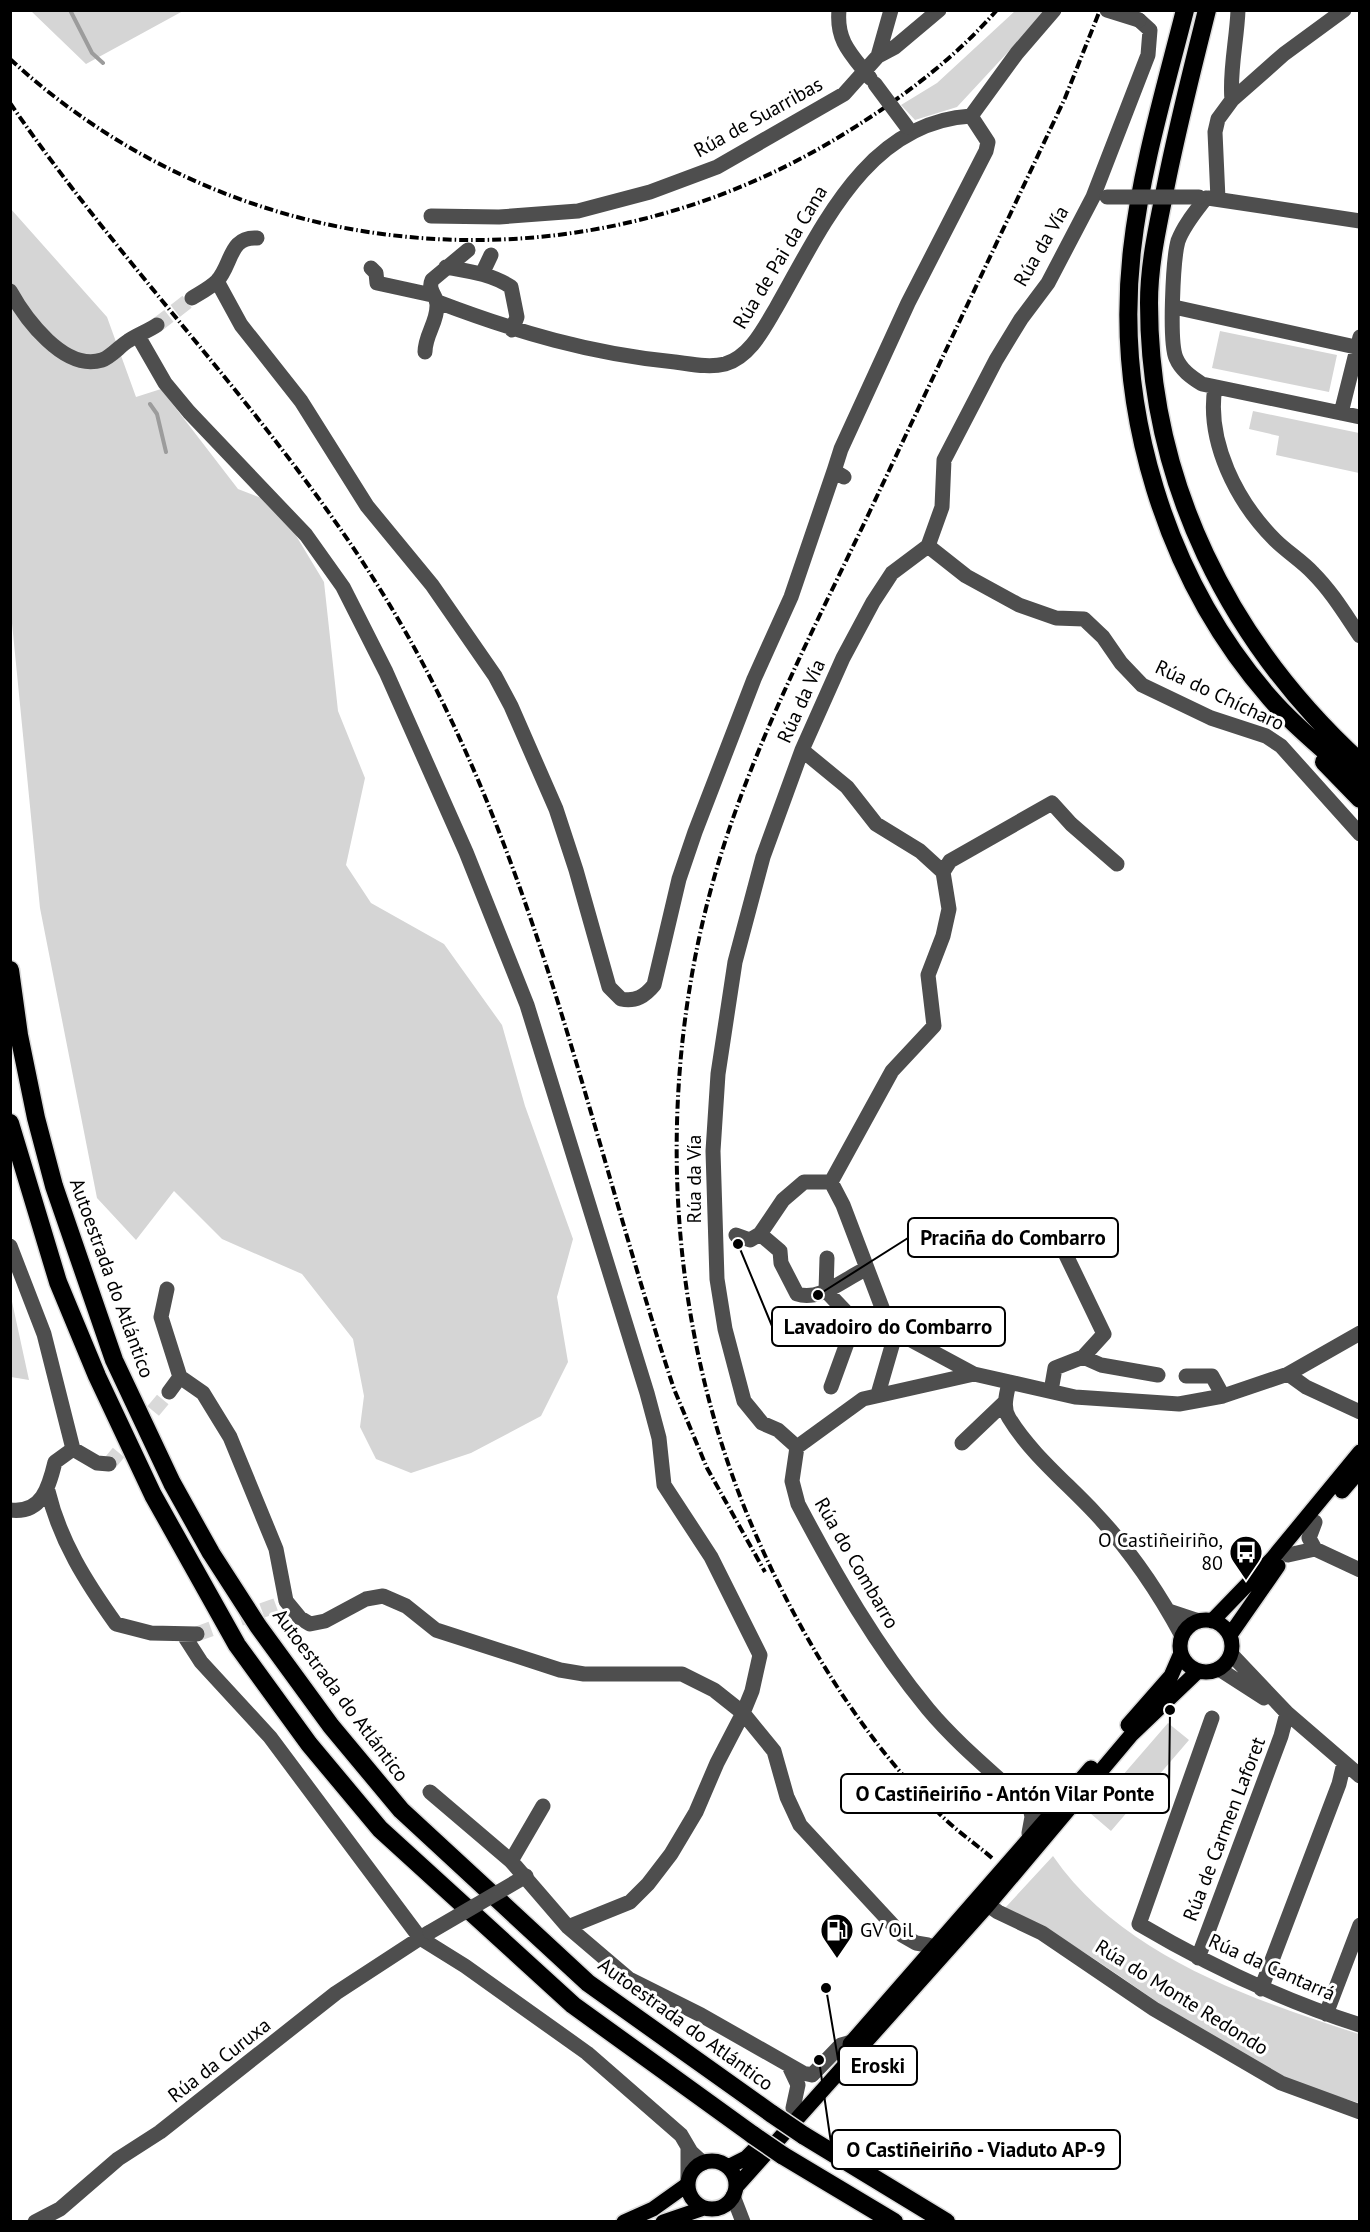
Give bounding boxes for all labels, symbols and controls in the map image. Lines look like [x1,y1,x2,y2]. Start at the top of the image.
street label: Rúa de Suarribas [689,71,827,163]
street label: Rúa de Pai da Cana [727,180,833,334]
street label: Rúa da Vía [1008,201,1074,291]
street label: Rúa do Chícharo [1151,654,1289,736]
street label: Rúa da Vía [771,655,831,747]
street label: Rúa da Vía [681,1135,707,1223]
street label: Autoestrada do Atlántico [64,1175,160,1381]
callout: Praciña do Combarro [908,1218,1118,1257]
text: Praciña do Combarro [920,1224,1106,1251]
callout: Lavadoiro do Combarro [772,1307,1005,1346]
text: Lavadoiro do Combarro [784,1313,992,1340]
street label: Rúa do Combarro [809,1493,905,1633]
place label: O Castiñeiriño, 80 [1098,1527,1223,1576]
bus stop icon: O Castiñeiriño, 80 [1228,1534,1264,1581]
street label: Autoestrada do Atlántico [267,1603,415,1787]
street label: Rúa de Carmen Laforet [1177,1733,1271,1925]
callout: O Castiñeiriño - Antón Vilar Ponte [841,1774,1169,1813]
text: O Castiñeiriño - Antón Vilar Ponte [855,1780,1155,1807]
fuel station icon: GV Oil [819,1912,855,1959]
place label: GV Oil [860,1917,913,1943]
street label: Rúa da Cantarrá [1205,1927,1339,2007]
street label: Rúa do Monte Redondo [1091,1933,1273,2061]
street label: Autoestrada do Atlántico [593,1952,779,2096]
street label: Rúa da Curuxa [162,2012,276,2108]
callout: Eroski [839,2046,917,2085]
text: Eroski [851,2052,905,2079]
callout: O Castiñeiriño - Viaduto AP-9 [832,2130,1120,2169]
text: O Castiñeiriño - Viaduto AP-9 [846,2136,1106,2163]

